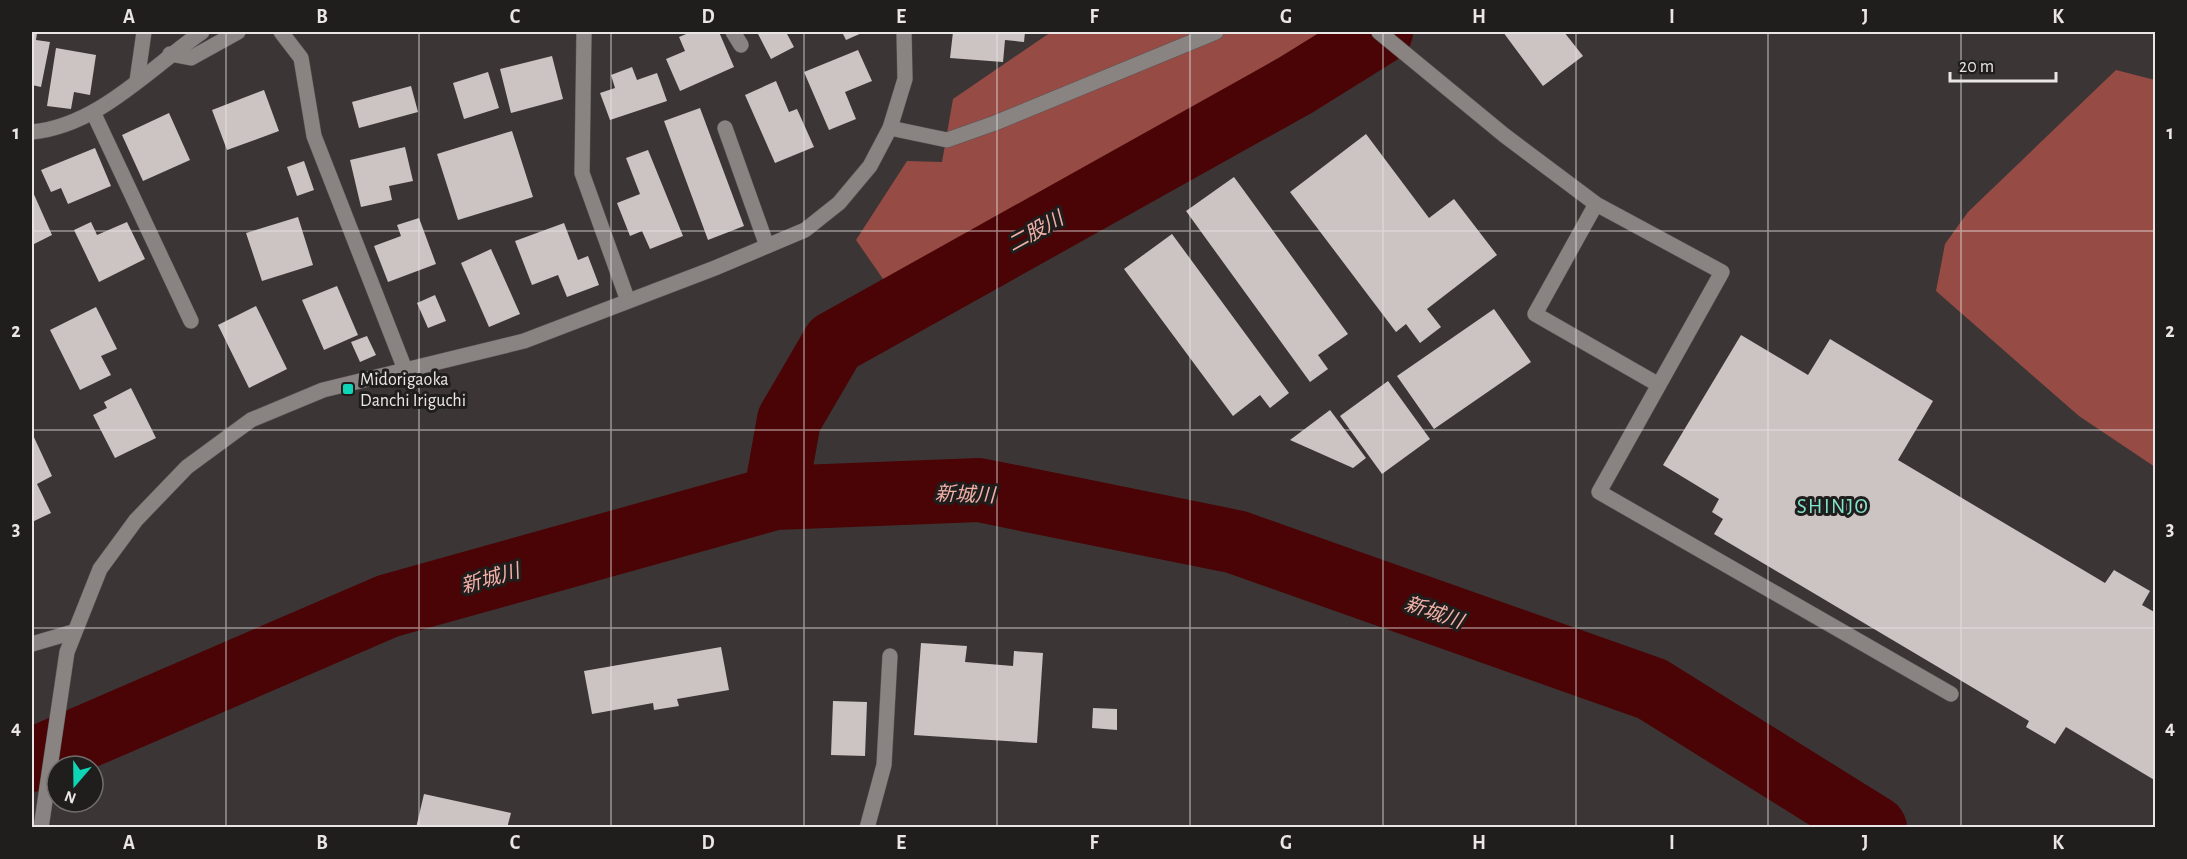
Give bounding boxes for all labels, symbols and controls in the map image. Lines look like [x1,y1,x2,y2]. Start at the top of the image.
text: A [123,7,135,27]
text: B [316,7,328,27]
text: C [510,7,521,27]
text: D [701,7,715,27]
text: E [896,7,906,27]
text: F [1089,7,1099,27]
text: G [1280,7,1292,27]
text: H [1472,7,1486,27]
text: I [1669,7,1675,27]
text: J [1862,7,1868,27]
text: K [2052,7,2064,27]
scale bar [1950,45,2056,83]
text: 20 m [1959,58,1994,76]
text: 1 [12,123,20,143]
text: 1 [2166,123,2174,143]
water label: 二股川 [1004,207,1068,255]
text: 2 [11,321,21,341]
text: 2 [2165,321,2175,341]
place label: Midorigaoka Danchi Iriguchi [360,371,466,410]
marker: Midorigaoka Danchi Iriguchi [341,382,355,396]
water label: 新城川 [935,483,997,506]
district label: SHINJO [1797,496,1869,517]
text: 3 [12,519,20,539]
text: 3 [2166,519,2174,539]
water label: 新城川 [458,560,524,597]
water label: 新城川 [1402,593,1468,633]
text: 4 [11,718,21,738]
text: 4 [2165,718,2175,738]
north arrow [45,754,105,814]
text: N [62,788,78,807]
text: A [123,833,135,853]
text: B [316,833,328,853]
text: C [510,833,521,853]
text: D [701,833,715,853]
text: E [896,833,906,853]
text: F [1089,833,1099,853]
text: G [1280,833,1292,853]
text: H [1472,833,1486,853]
text: I [1669,833,1675,853]
text: J [1862,833,1868,853]
text: K [2052,833,2064,853]

